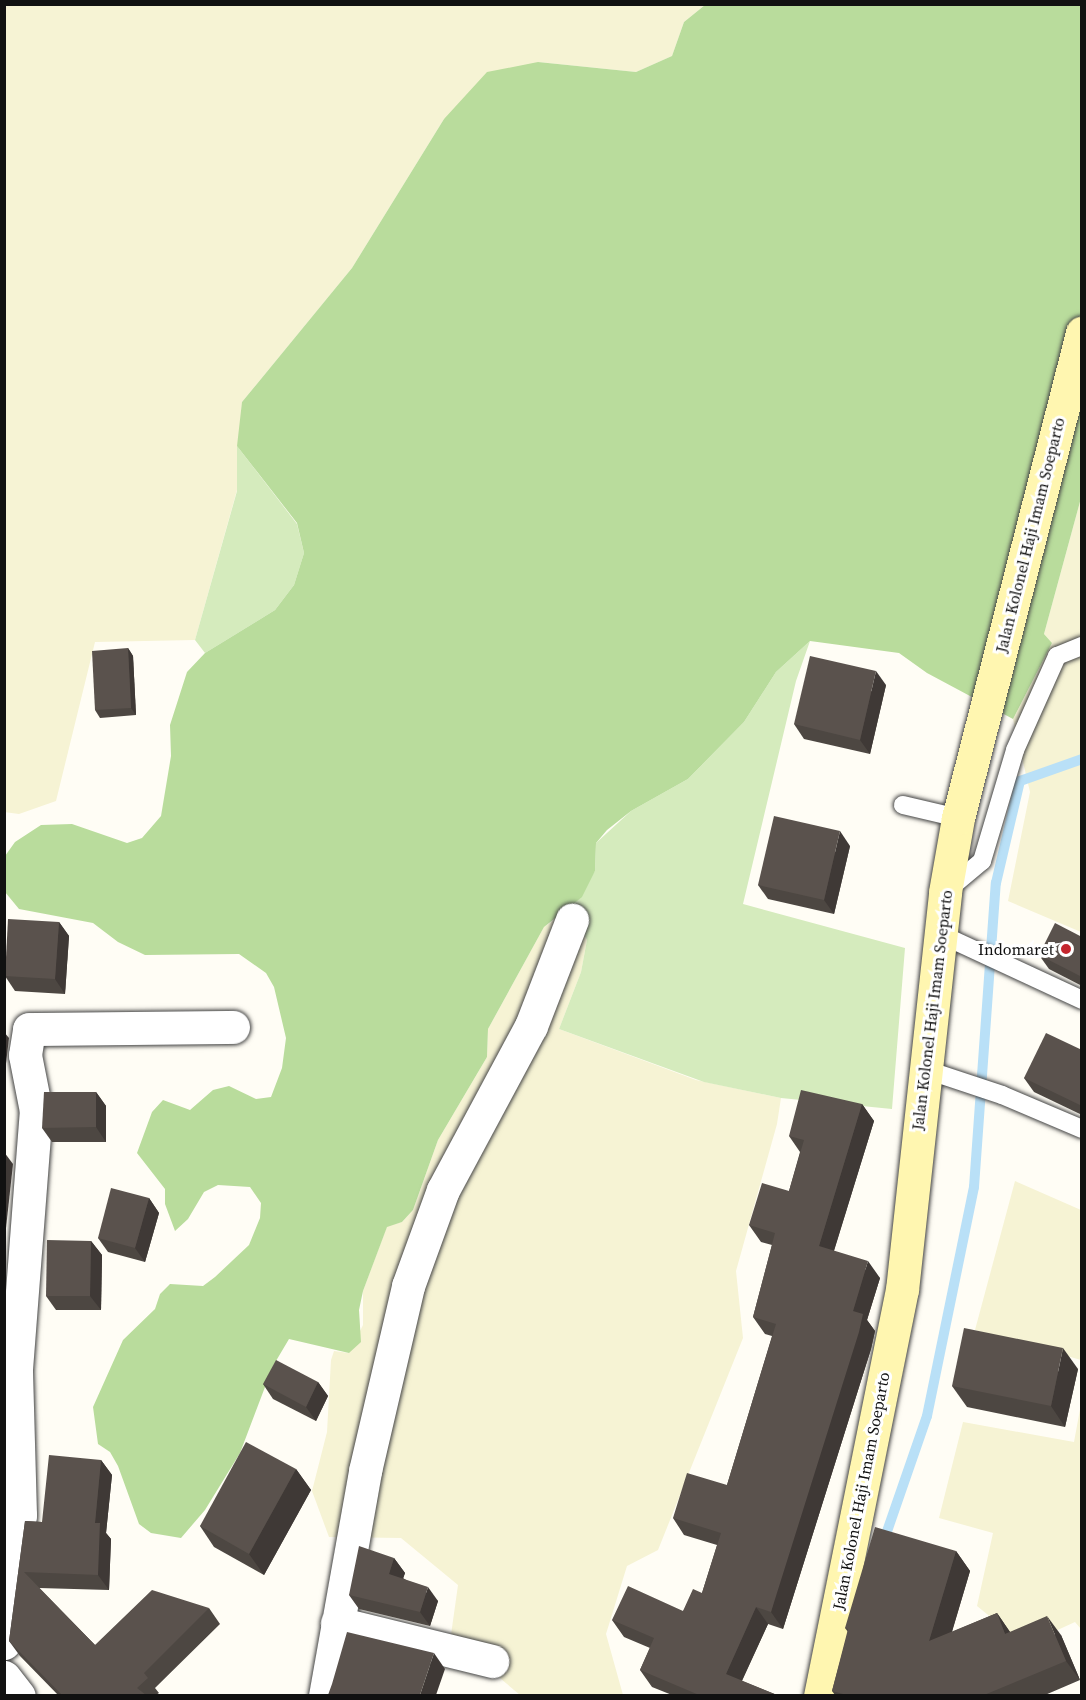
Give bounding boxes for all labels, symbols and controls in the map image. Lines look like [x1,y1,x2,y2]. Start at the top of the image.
street label: Jalan Kolonel Haji Imam Soeparto [991,415,1069,655]
street label: Jalan Kolonel Haji Imam Soeparto [908,889,956,1131]
place label: Indomaret [978,939,1054,959]
marker: Indomaret [1059,942,1073,956]
street label: Jalan Kolonel Haji Imam Soeparto [829,1370,893,1612]

